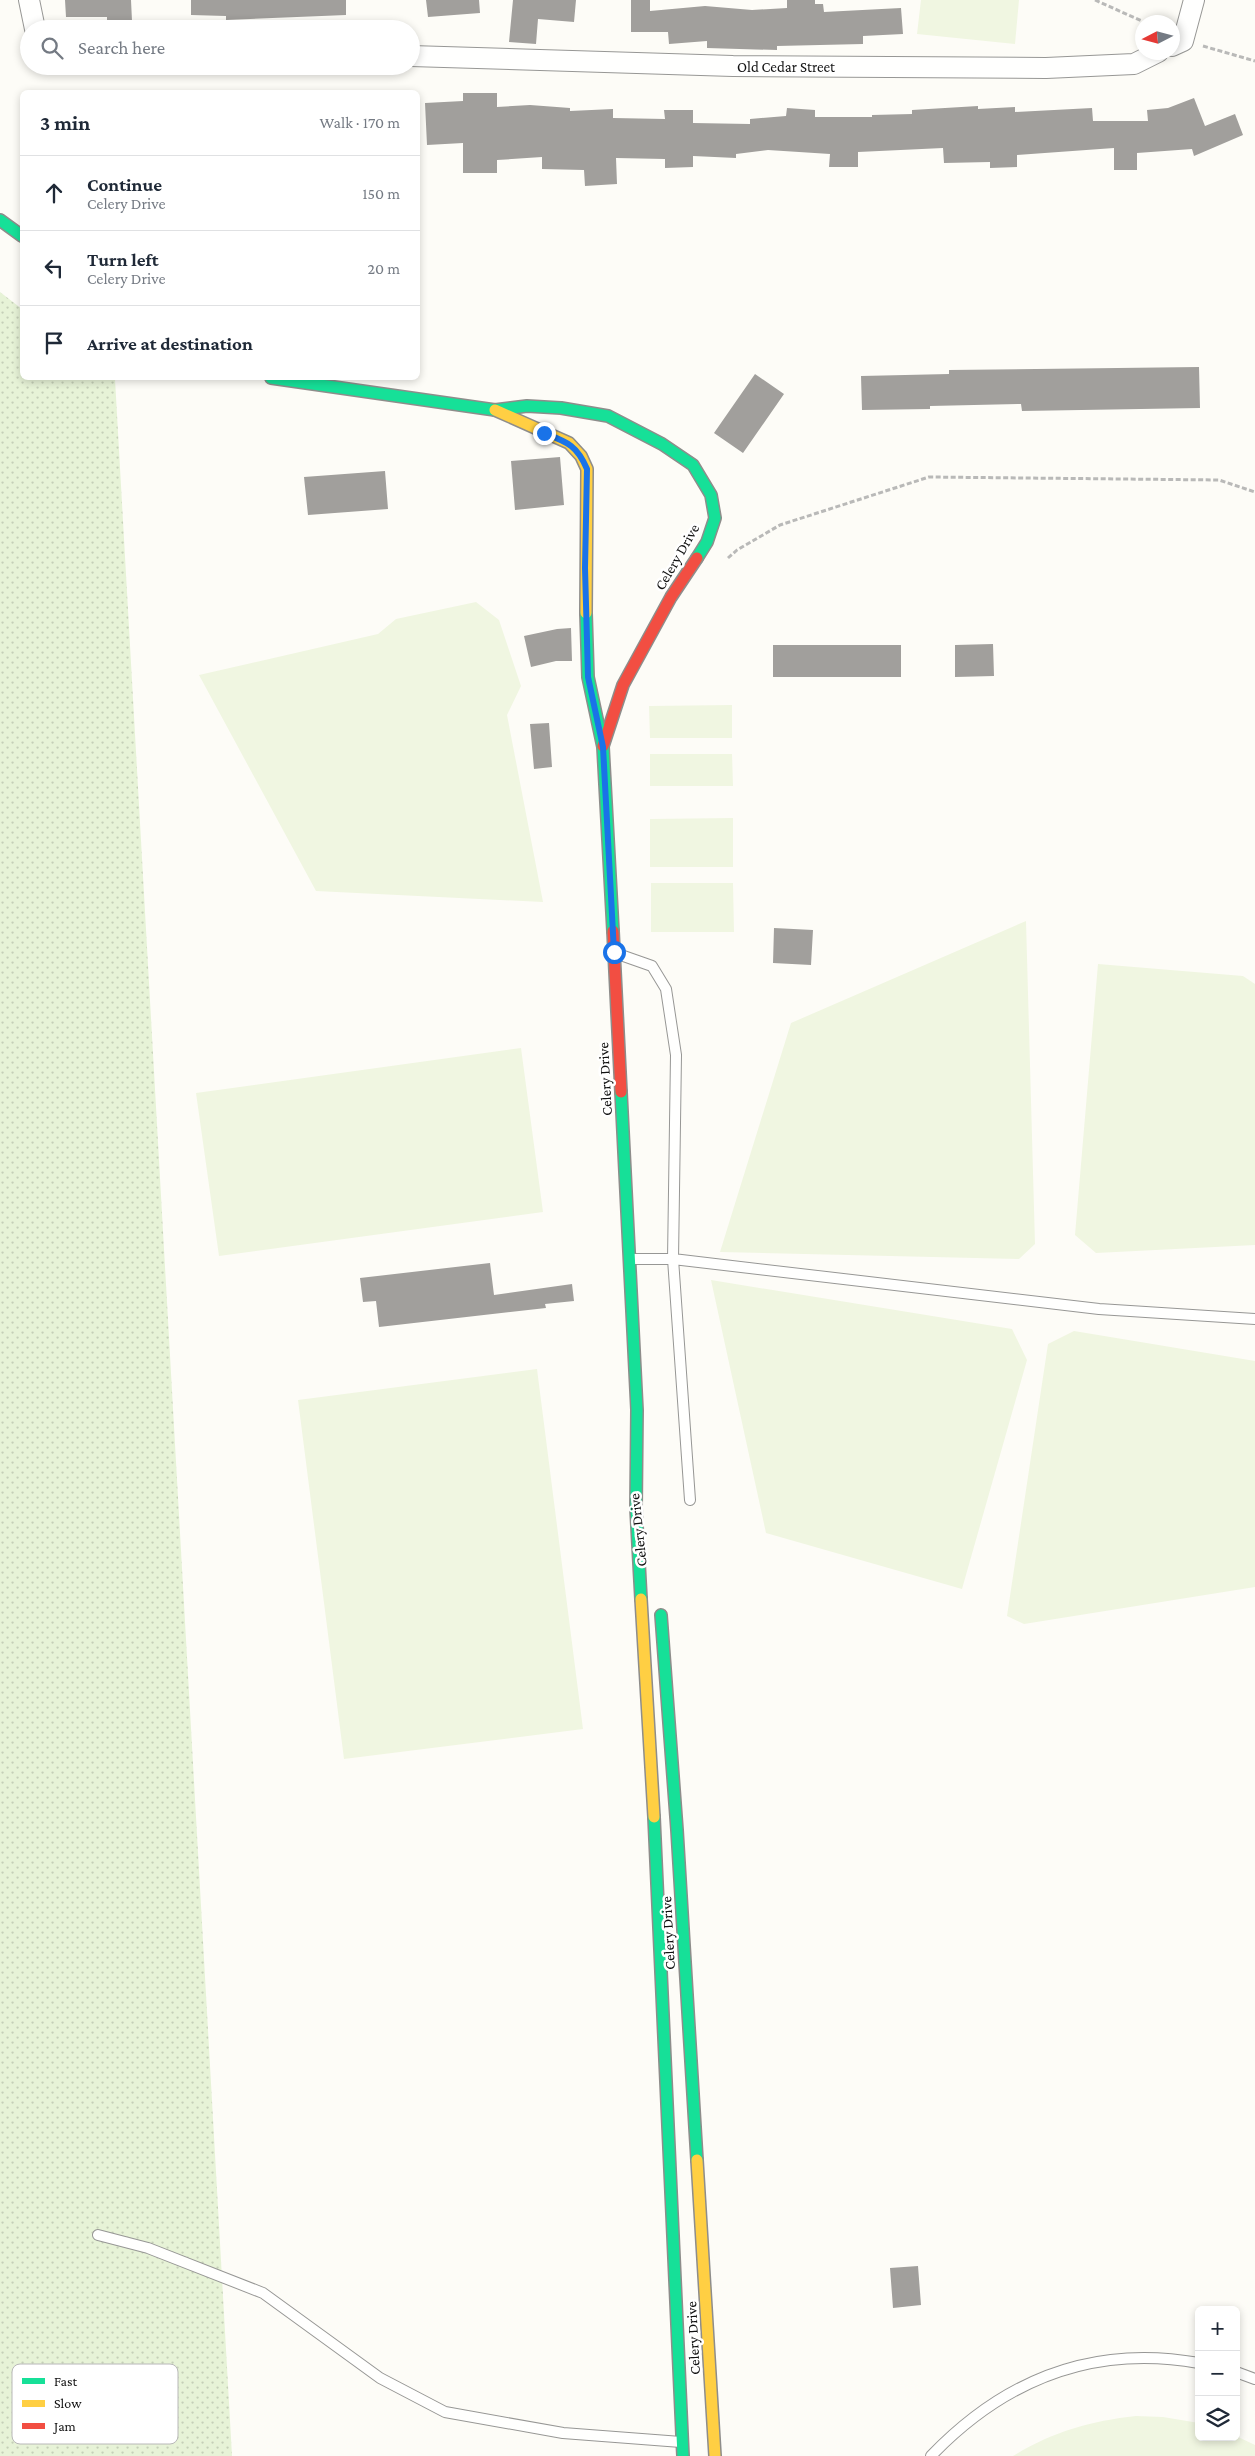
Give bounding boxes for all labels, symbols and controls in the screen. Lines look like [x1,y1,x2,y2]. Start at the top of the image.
north arrow [1135,15,1180,60]
search box [20,20,420,75]
icon: search [38,34,66,62]
text: Search here [78,37,165,58]
street label: Old Cedar Street [737,59,836,75]
text: 3 min [40,111,90,135]
text: Walk · 170 m [320,114,400,131]
text: Continue [87,174,162,195]
icon: ahead [40,179,68,207]
text: 150 m [362,185,400,202]
text: Celery Drive [87,195,166,212]
text: Turn left [87,249,159,270]
icon: left [40,254,68,282]
text: 20 m [367,260,400,277]
text: Celery Drive [87,270,166,287]
icon: arrive [40,329,68,357]
text: Arrive at destination [87,333,253,354]
route end [533,422,556,445]
street label: Celery Drive [652,521,703,593]
route start [603,941,626,964]
street label: Celery Drive [595,1041,616,1116]
street label: Celery Drive [626,1492,651,1567]
street label: Celery Drive [658,1895,679,1970]
street label: Celery Drive [683,2300,704,2375]
map controls [1195,2306,1240,2441]
button: + [1195,2306,1240,2351]
button: − [1195,2351,1240,2396]
legend [12,2364,178,2444]
text: Fast [54,2373,78,2389]
text: Slow [54,2395,82,2411]
button: layers [1195,2396,1240,2441]
text: Jam [52,2418,76,2434]

